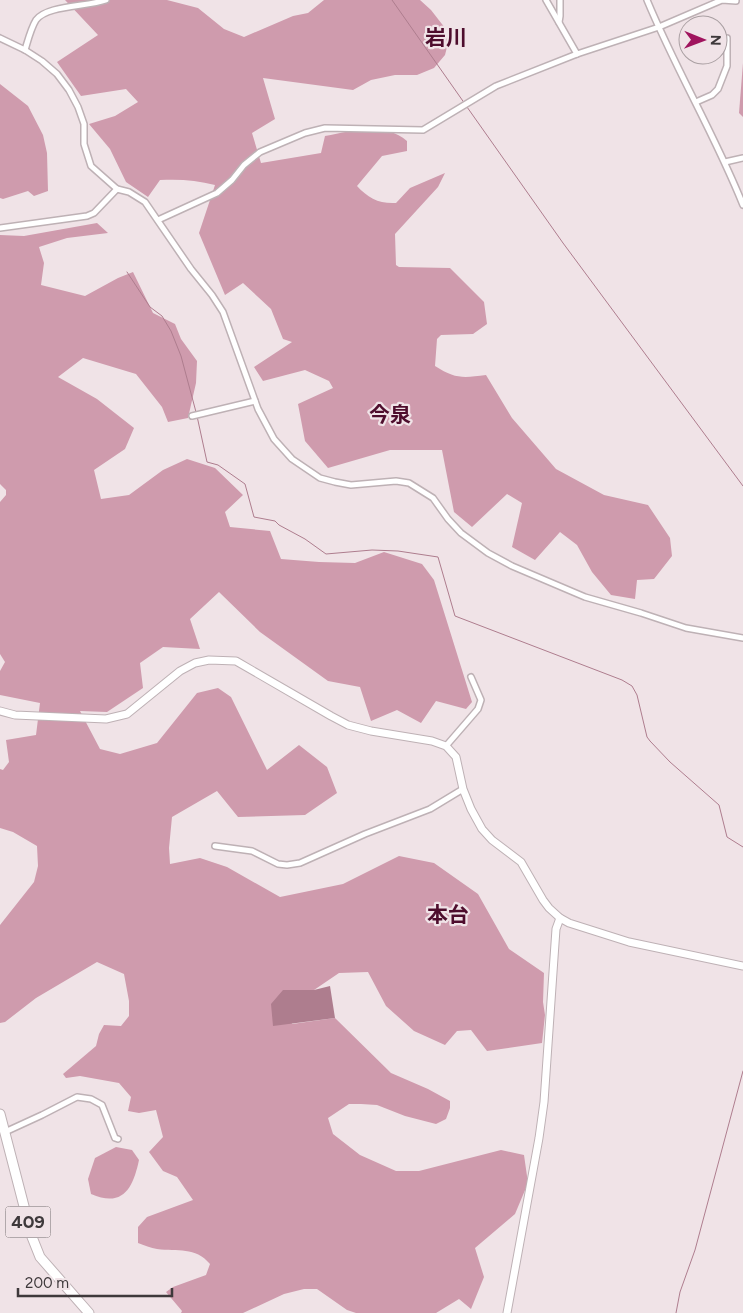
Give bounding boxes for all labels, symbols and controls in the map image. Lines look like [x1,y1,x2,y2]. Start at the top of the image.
north arrow [678,15,728,65]
district label: 岩川 [425,25,467,50]
text: N [707,35,724,46]
district label: 今泉 [369,402,411,427]
district label: 本台 [427,902,469,927]
road number: 409 [5,1206,50,1238]
scale bar [18,1266,171,1298]
text: 200 m [25,1274,69,1292]

